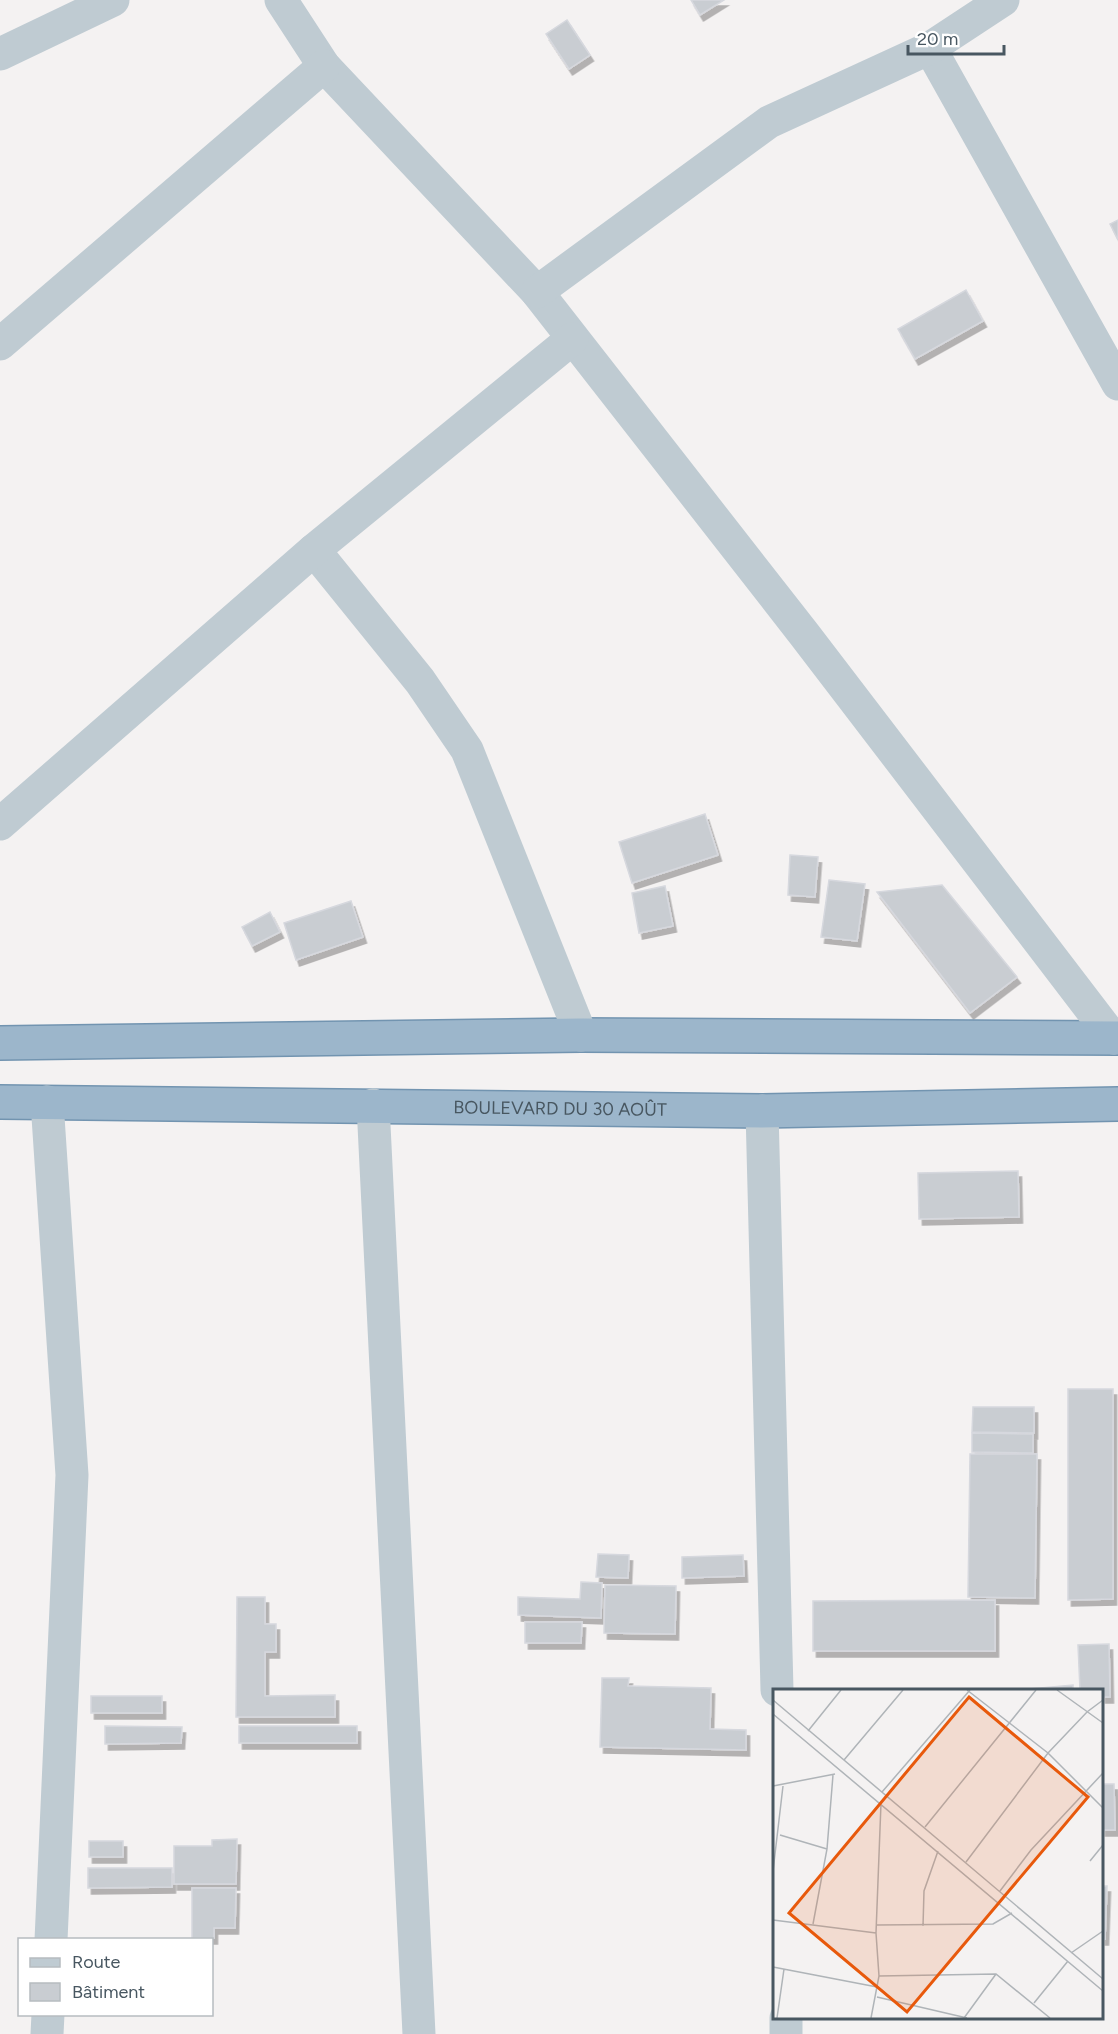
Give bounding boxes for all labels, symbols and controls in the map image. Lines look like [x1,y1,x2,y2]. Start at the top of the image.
scale bar [908,18,1004,56]
text: 20 m [917,28,958,50]
street label: BOULEVARD DU 30 AOÛT [453,1096,667,1121]
inset map [773,1689,1103,2019]
legend [18,1938,213,2016]
text: Route [72,1951,121,1973]
text: Bâtiment [72,1981,145,2003]

